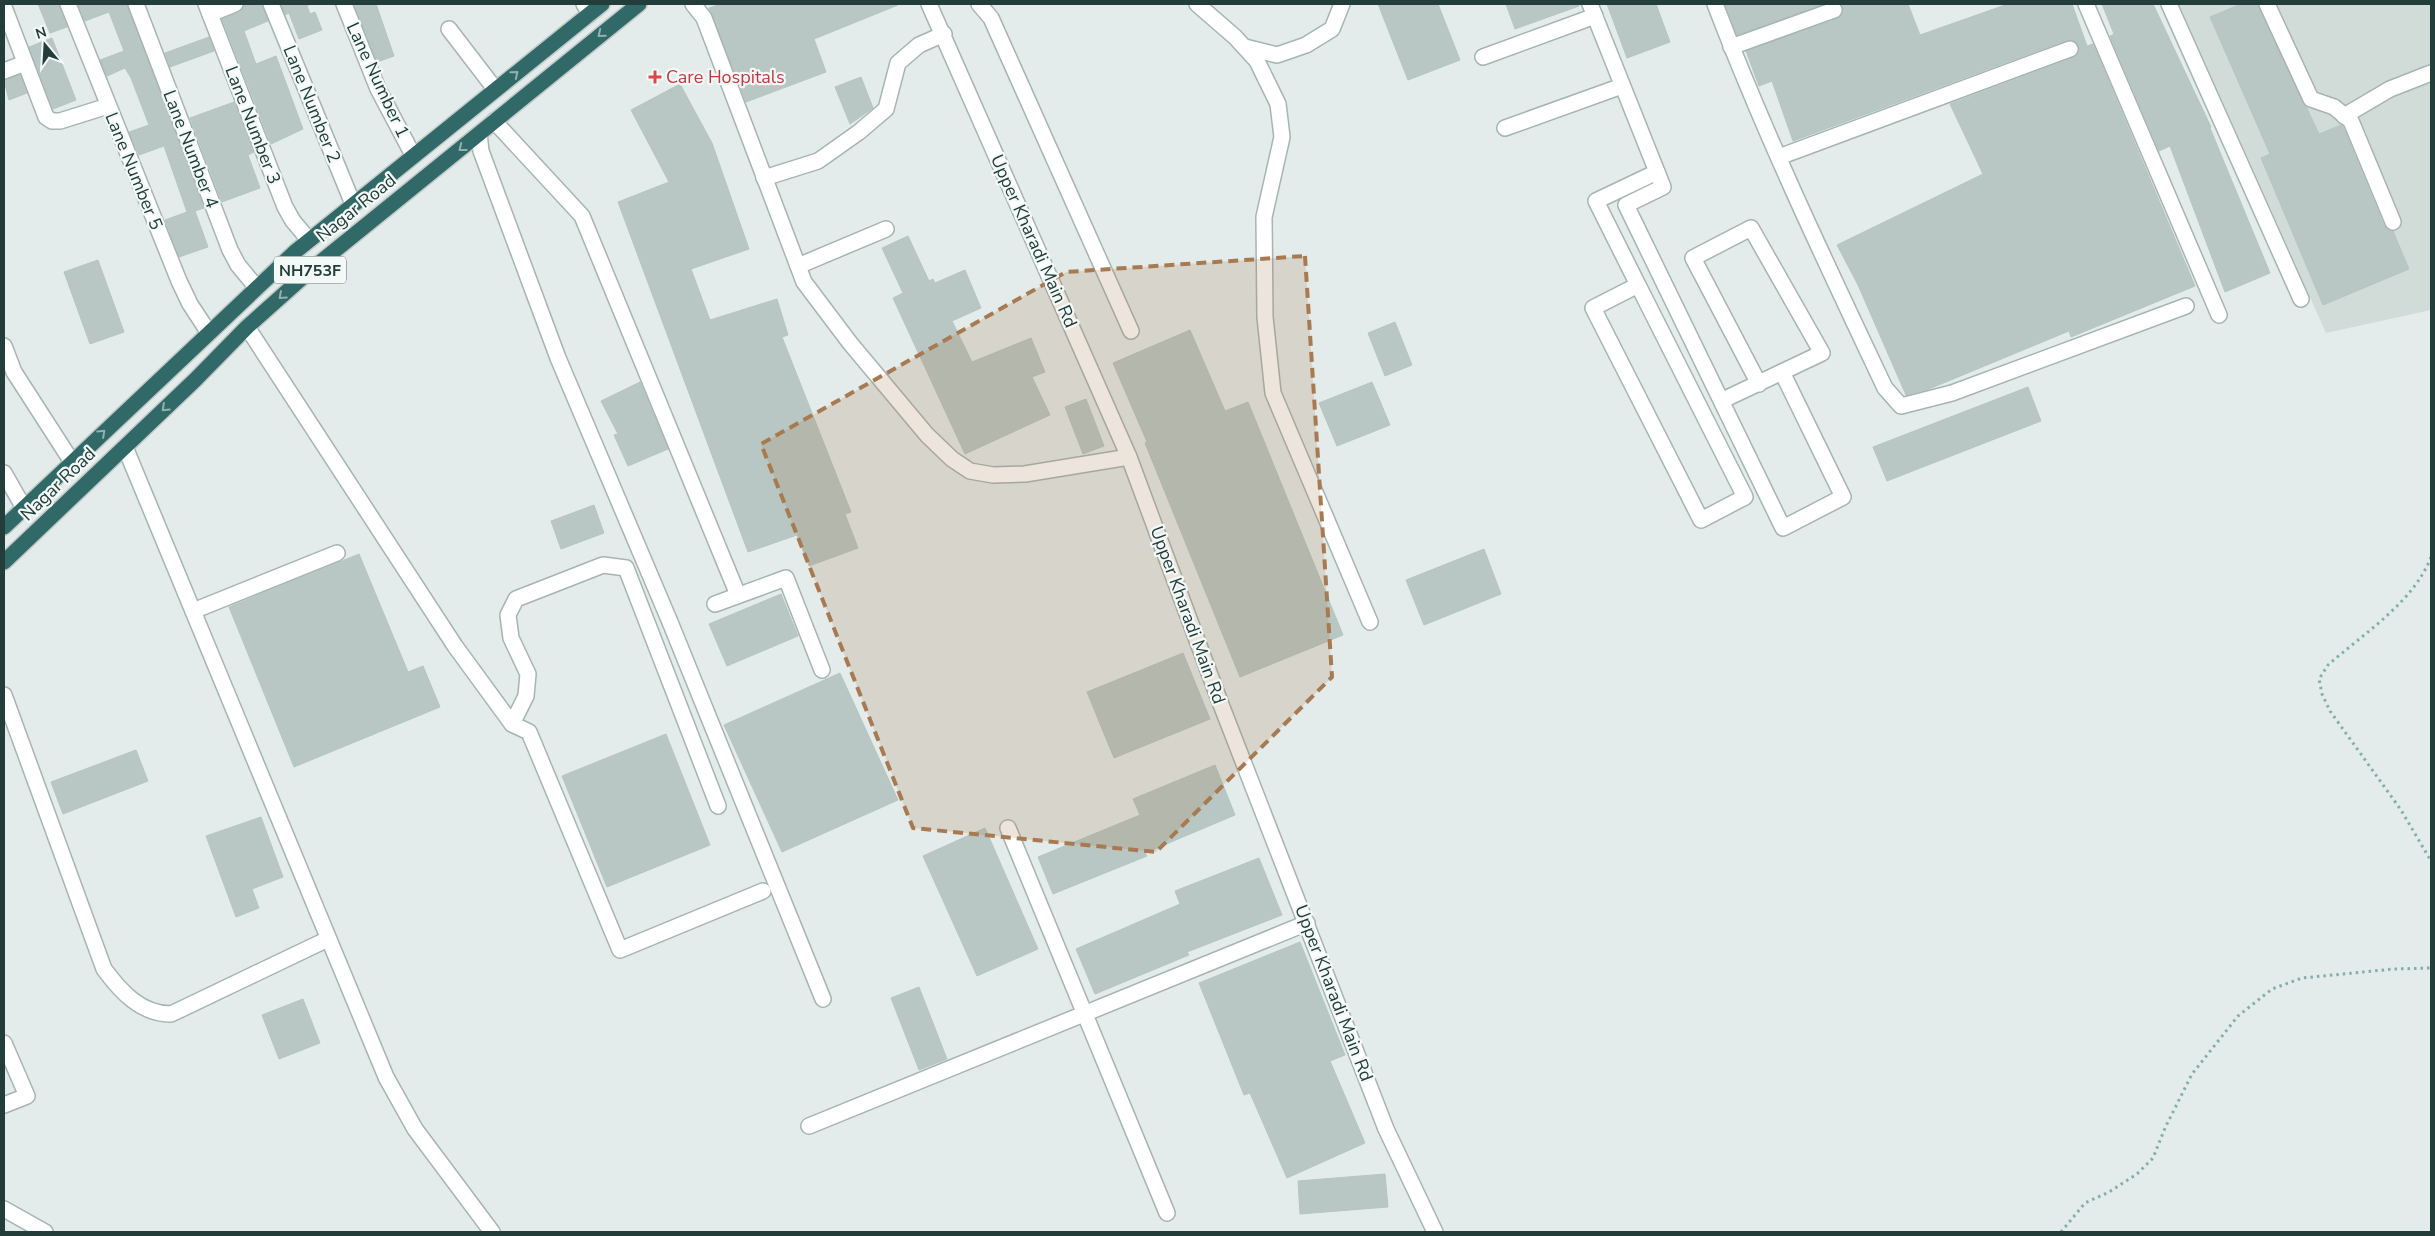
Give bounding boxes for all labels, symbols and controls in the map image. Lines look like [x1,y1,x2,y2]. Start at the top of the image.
street label: Lane Number 1 [341,19,415,141]
north arrow [20,20,70,70]
text: N [33,22,49,44]
one-way arrow [598,29,607,37]
street label: Lane Number 2 [278,42,346,166]
street label: Lane Number 3 [219,63,287,187]
place label: Care Hospitals [666,65,785,89]
marker: Care Hospitals [648,70,662,84]
one-way arrow [509,71,518,79]
street label: Lane Number 4 [157,87,225,212]
street label: Lane Number 5 [100,109,168,233]
one-way arrow [458,142,467,151]
street label: Upper Kharadi Main Rd [985,151,1083,331]
street label: Nagar Road [311,168,401,248]
road number: NH753F [274,256,346,284]
one-way arrow [279,290,288,299]
one-way arrow [162,402,171,411]
one-way arrow [97,430,106,439]
street label: Nagar Road [15,442,101,526]
street label: Upper Kharadi Main Rd [1145,523,1231,707]
street label: Upper Kharadi Main Rd [1289,901,1379,1085]

